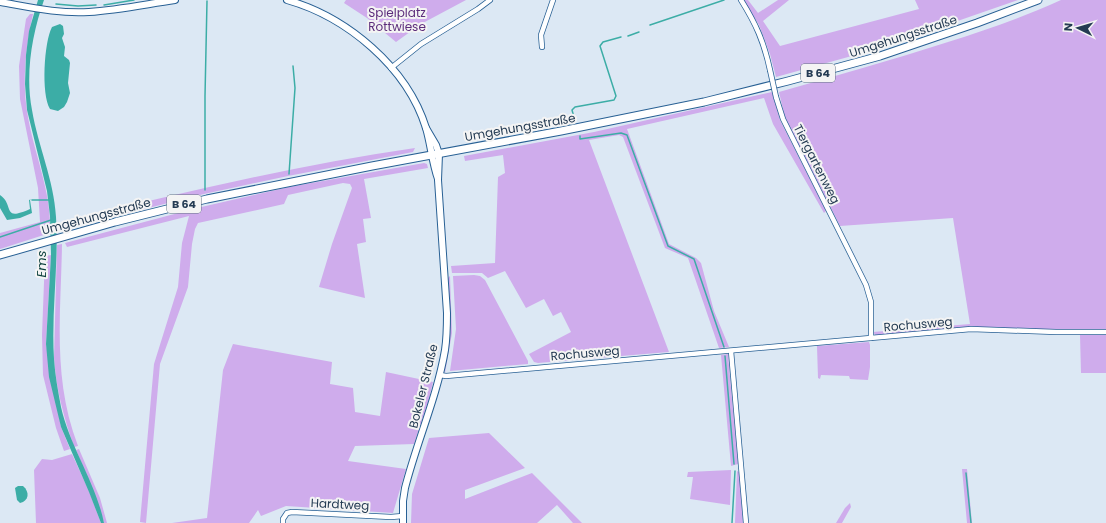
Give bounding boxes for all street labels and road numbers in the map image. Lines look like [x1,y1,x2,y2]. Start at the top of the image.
street label: Umgehungsstraße [847,11,959,61]
road number: B 64 [801,64,835,82]
street label: Umgehungsstraße [463,109,577,145]
street label: Tiergartenweg [790,121,844,207]
street label: Umgehungsstraße [40,193,152,239]
road number: B 64 [167,195,201,213]
street label: Rochusweg [883,313,953,335]
street label: Bokeler Straße [404,342,442,430]
street label: Rochusweg [550,342,620,364]
street label: Hardtweg [310,494,370,514]

